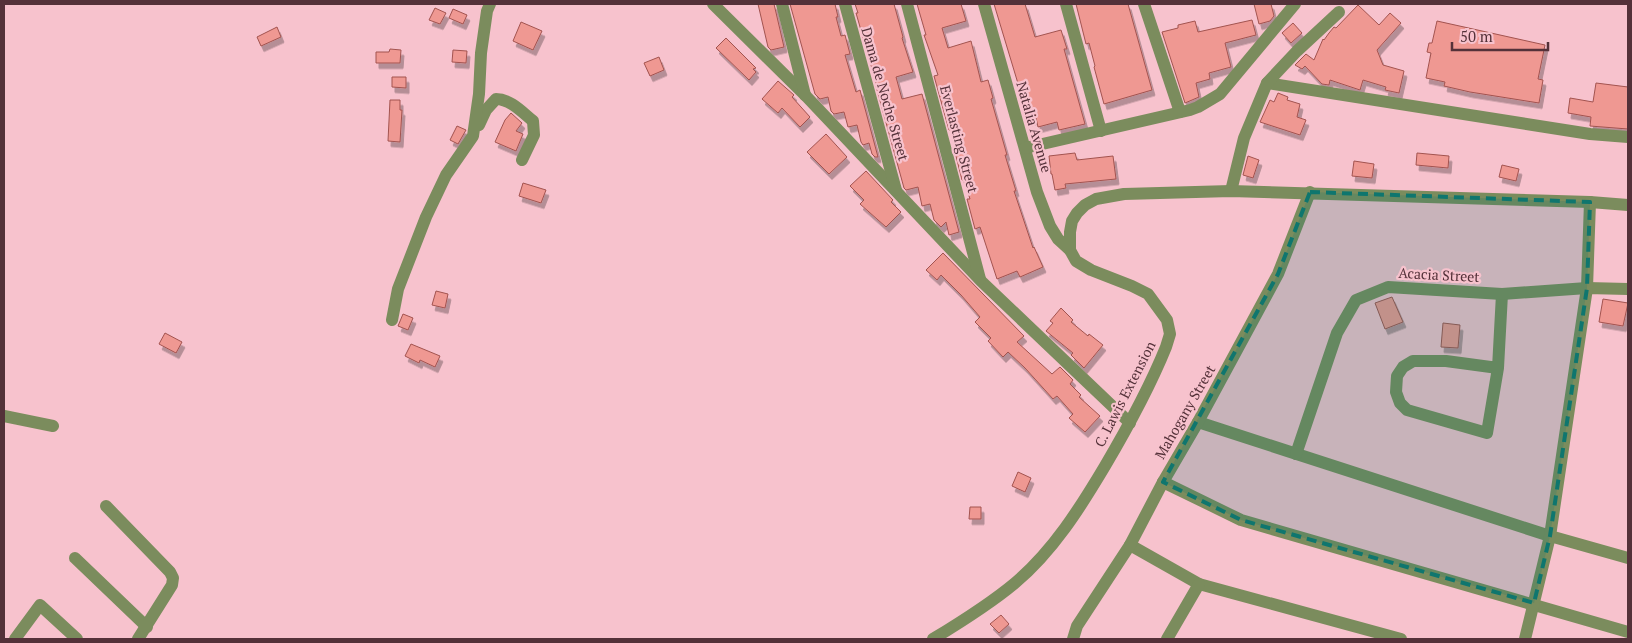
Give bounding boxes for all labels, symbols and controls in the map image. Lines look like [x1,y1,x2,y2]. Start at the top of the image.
scale bar [1452,20,1548,52]
street label: Dama de Noche Street [857,25,914,164]
text: 50 m [1460,26,1493,46]
street label: Natalia Avenue [1012,79,1057,175]
street label: Everlasting Street [936,83,983,196]
street label: Acacia Street [1398,263,1481,286]
street label: C. Lawis Extension [1090,337,1160,450]
street label: Mahogany Street [1150,361,1220,462]

